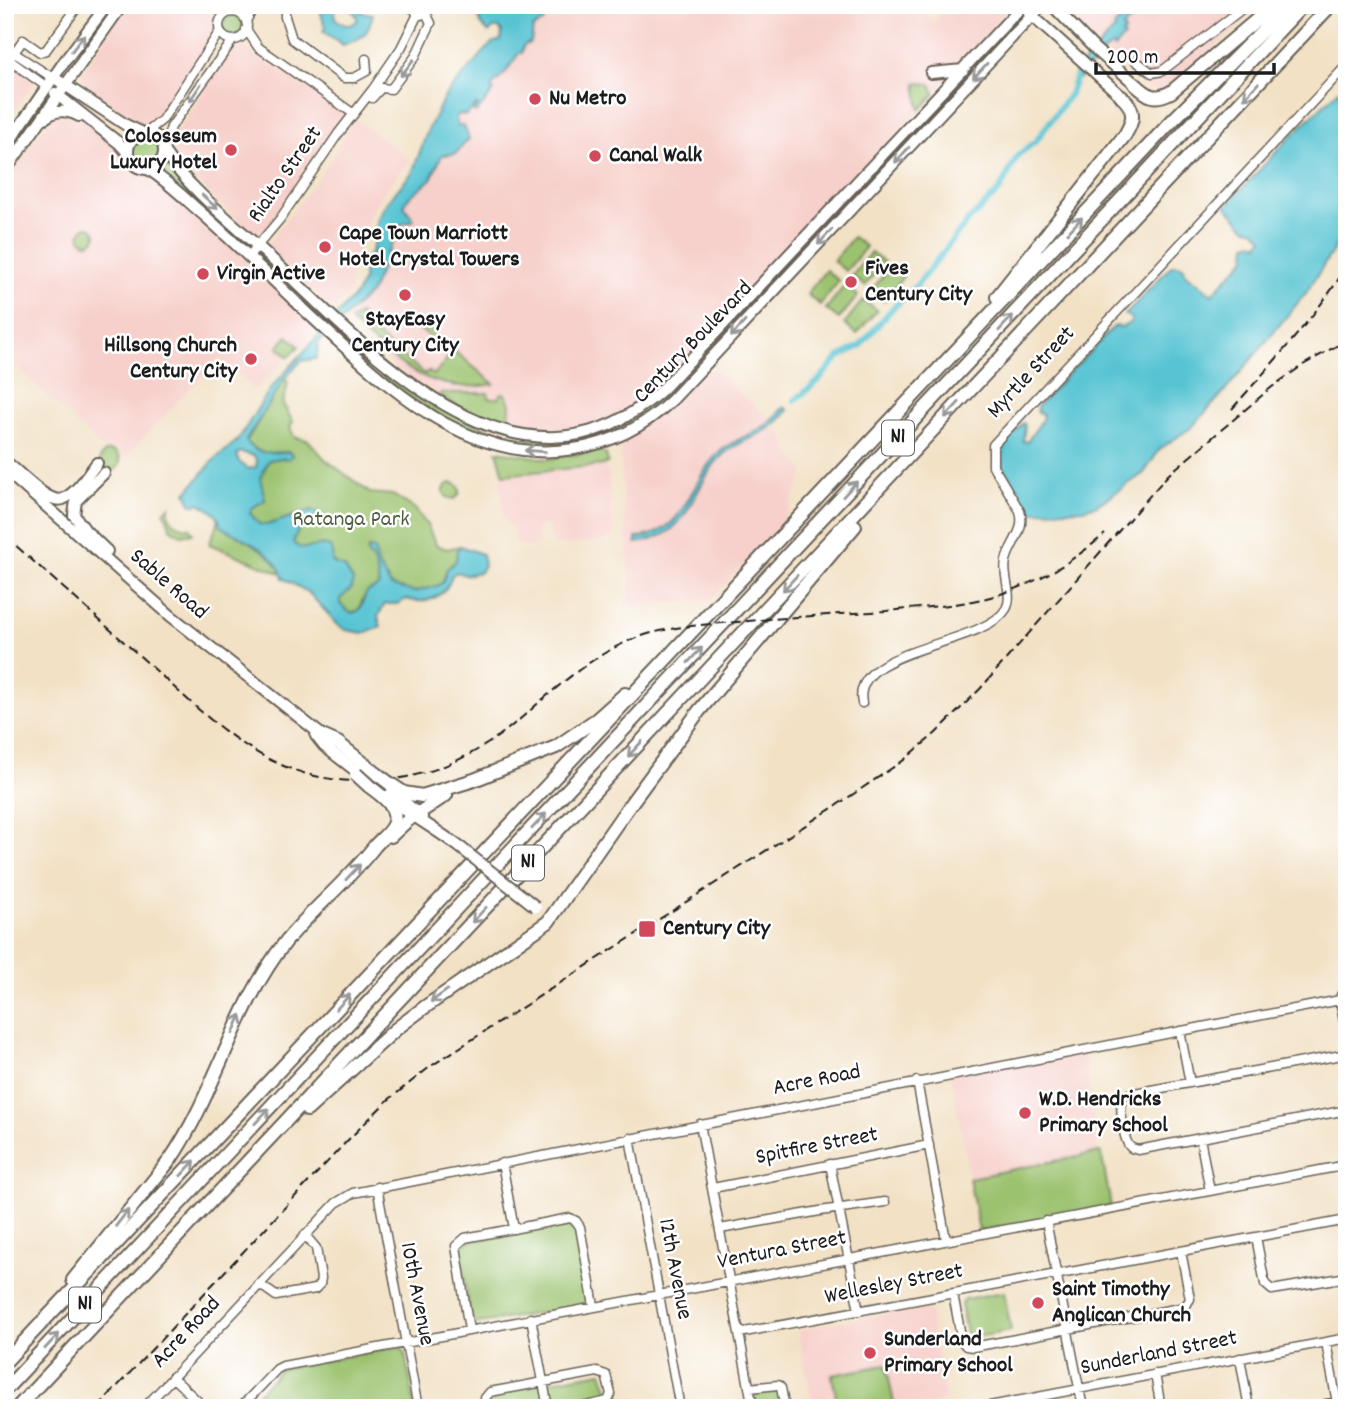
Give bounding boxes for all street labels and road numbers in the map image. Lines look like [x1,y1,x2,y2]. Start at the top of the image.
street label: Rialto Street [240,120,332,230]
street label: Century Boulevard [627,274,761,412]
street label: Myrtle Street [980,319,1084,427]
road number: N1 [882,420,914,456]
street label: Sable Road [121,541,215,629]
road number: N1 [512,846,544,880]
street label: Acre Road [770,1056,864,1106]
street label: Spitfire Street [753,1119,881,1175]
street label: 12th Avenue [648,1216,700,1322]
street label: Ventura Street [715,1222,849,1280]
street label: 10th Avenue [390,1239,442,1349]
street label: Wellesley Street [822,1255,966,1315]
road number: N1 [69,1288,101,1322]
street label: Acre Road [145,1289,229,1377]
street label: Sunderland Street [1078,1323,1240,1385]

